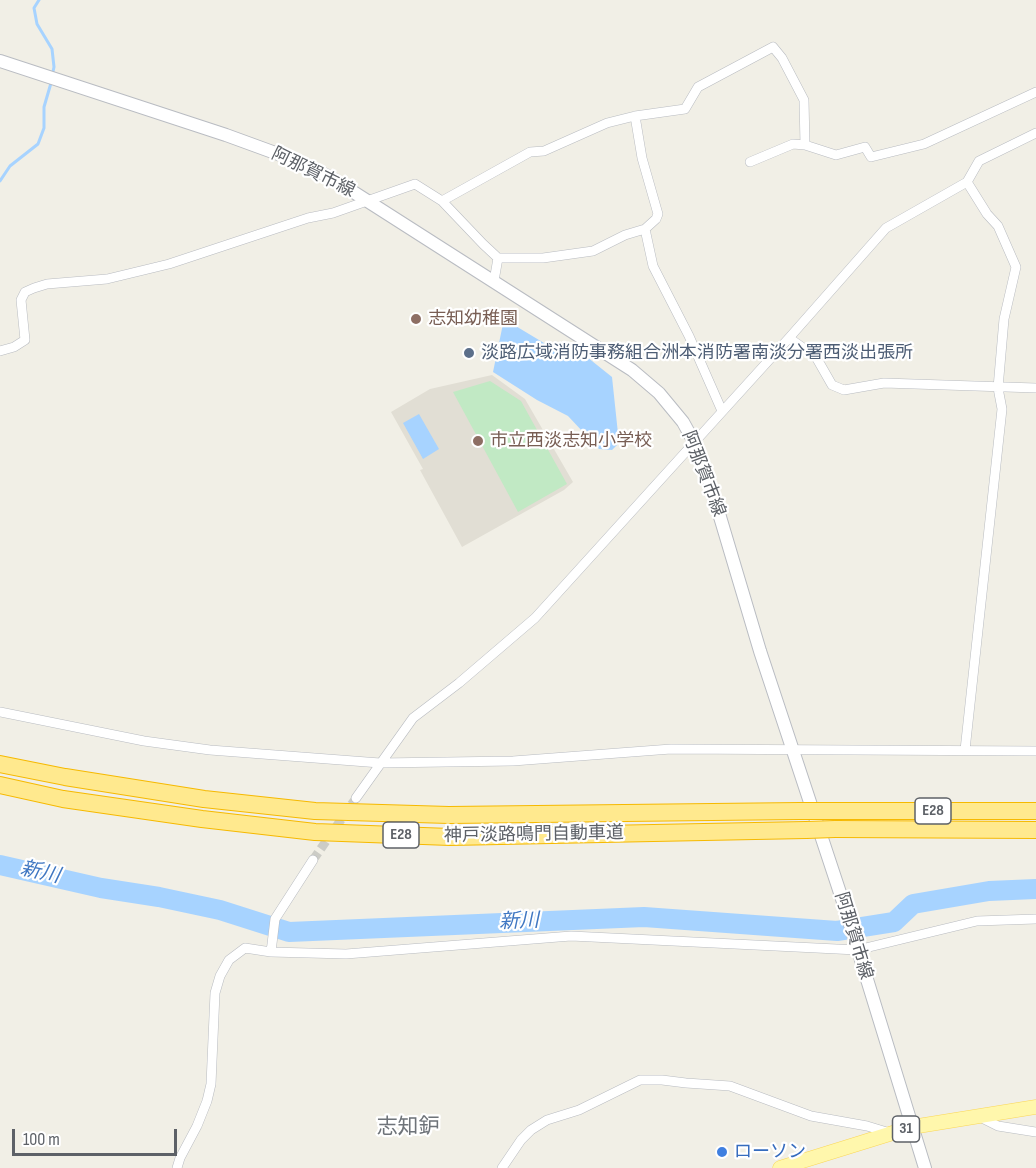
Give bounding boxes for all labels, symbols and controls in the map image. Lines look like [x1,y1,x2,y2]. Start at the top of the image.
street label: 阿那賀市線 [268,144,358,202]
place label: 志知幼稚園 [428,308,518,330]
marker: 志知幼稚園 [409,312,423,326]
place label: 淡路広域消防事務組合洲本消防署南淡分署西淡出張所 [481,342,913,364]
marker: 淡路広域消防事務組合洲本消防署南淡分署西淡出張所 [462,346,476,360]
street label: 阿那賀市線 [677,428,729,520]
place label: 市立西淡志知小学校 [490,430,652,452]
marker: 市立西淡志知小学校 [471,434,485,448]
road number: E28 [915,798,951,824]
road number: E28 [383,822,419,848]
street label: 神戸淡路鳴門自動車道 [444,823,624,847]
water label: 新川 [18,857,62,889]
street label: 阿那賀市線 [830,890,876,982]
water label: 新川 [499,909,539,935]
district label: 志知鈩 [377,1115,439,1141]
road number: 31 [892,1116,920,1142]
scale bar [15,1117,180,1155]
text: 100 m [23,1129,60,1150]
place label: ローソン [734,1141,806,1163]
marker: ローソン [715,1145,729,1159]

